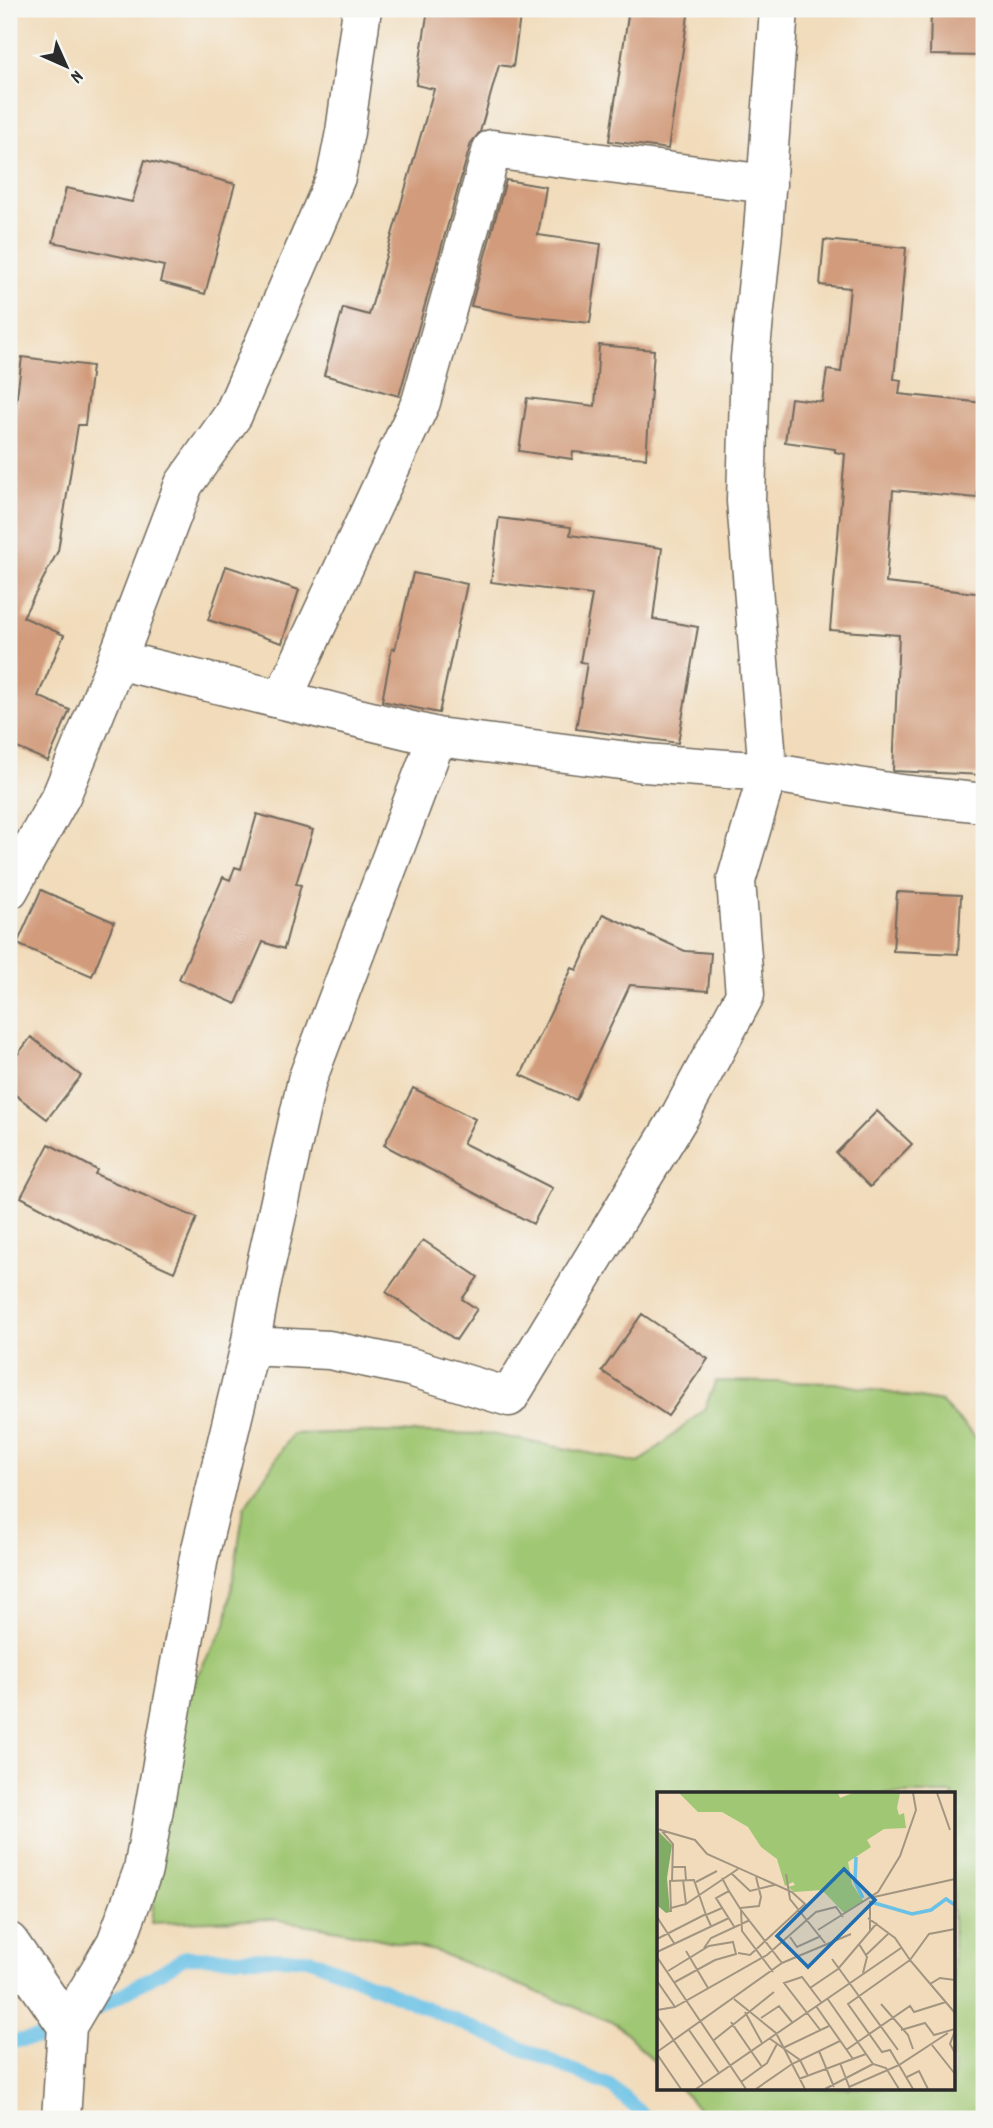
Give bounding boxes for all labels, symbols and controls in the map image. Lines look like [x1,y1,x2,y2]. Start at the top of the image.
north arrow [32,32,102,102]
text: N [63,63,88,88]
inset map [657,1792,954,2090]

